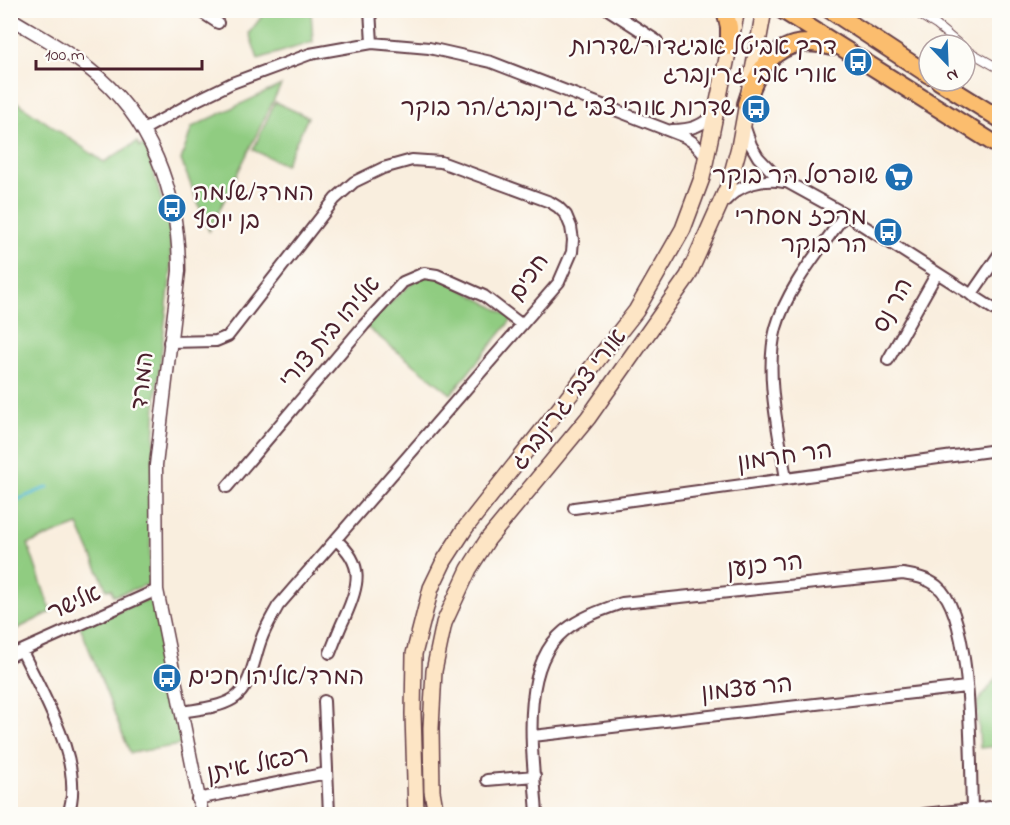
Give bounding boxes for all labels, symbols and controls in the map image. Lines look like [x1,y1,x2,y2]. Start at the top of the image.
place label: דרך אביטל אביגדור/שדרות אורי אבי גרינברג [568,31,837,94]
scale bar [36,33,202,71]
north arrow [917,33,977,93]
text: 100 m [45,43,85,69]
bus stop icon: דרך אביטל אביגדור/שדרות אורי אבי גרינברג [842,46,874,78]
text: N [942,62,962,88]
place label: שדרות אורי צבי גרינברג/הר בוקר [401,92,735,127]
bus stop icon: שדרות אורי צבי גרינברג/הר בוקר [740,93,772,125]
place label: שופרסל הר בוקר [712,160,878,195]
supermarket icon: שופרסל הר בוקר [883,161,915,193]
place label: המרד/שלמה בן יוסף [193,177,314,240]
bus stop icon: המרד/שלמה בן יוסף [156,192,188,224]
place label: מרכז מסחרי הר בוקר [735,201,867,264]
bus stop icon: מרכז מסחרי הר בוקר [872,216,904,248]
street label: חכים [501,247,559,309]
street label: אליהו בית צורי [272,269,390,397]
street label: הר נס [865,272,923,340]
street label: אורי צבי גרינברג [503,322,637,478]
street label: המרד [124,350,164,412]
street label: הר חרמון [735,434,835,482]
street label: הר כנען [725,546,805,588]
street label: אלישר [43,577,107,631]
place label: המרד/אליהו חכים [188,661,364,696]
bus stop icon: המרד/אליהו חכים [151,662,183,694]
street label: הר עצמון [699,668,795,712]
street label: רפאל איתן [204,739,312,793]

